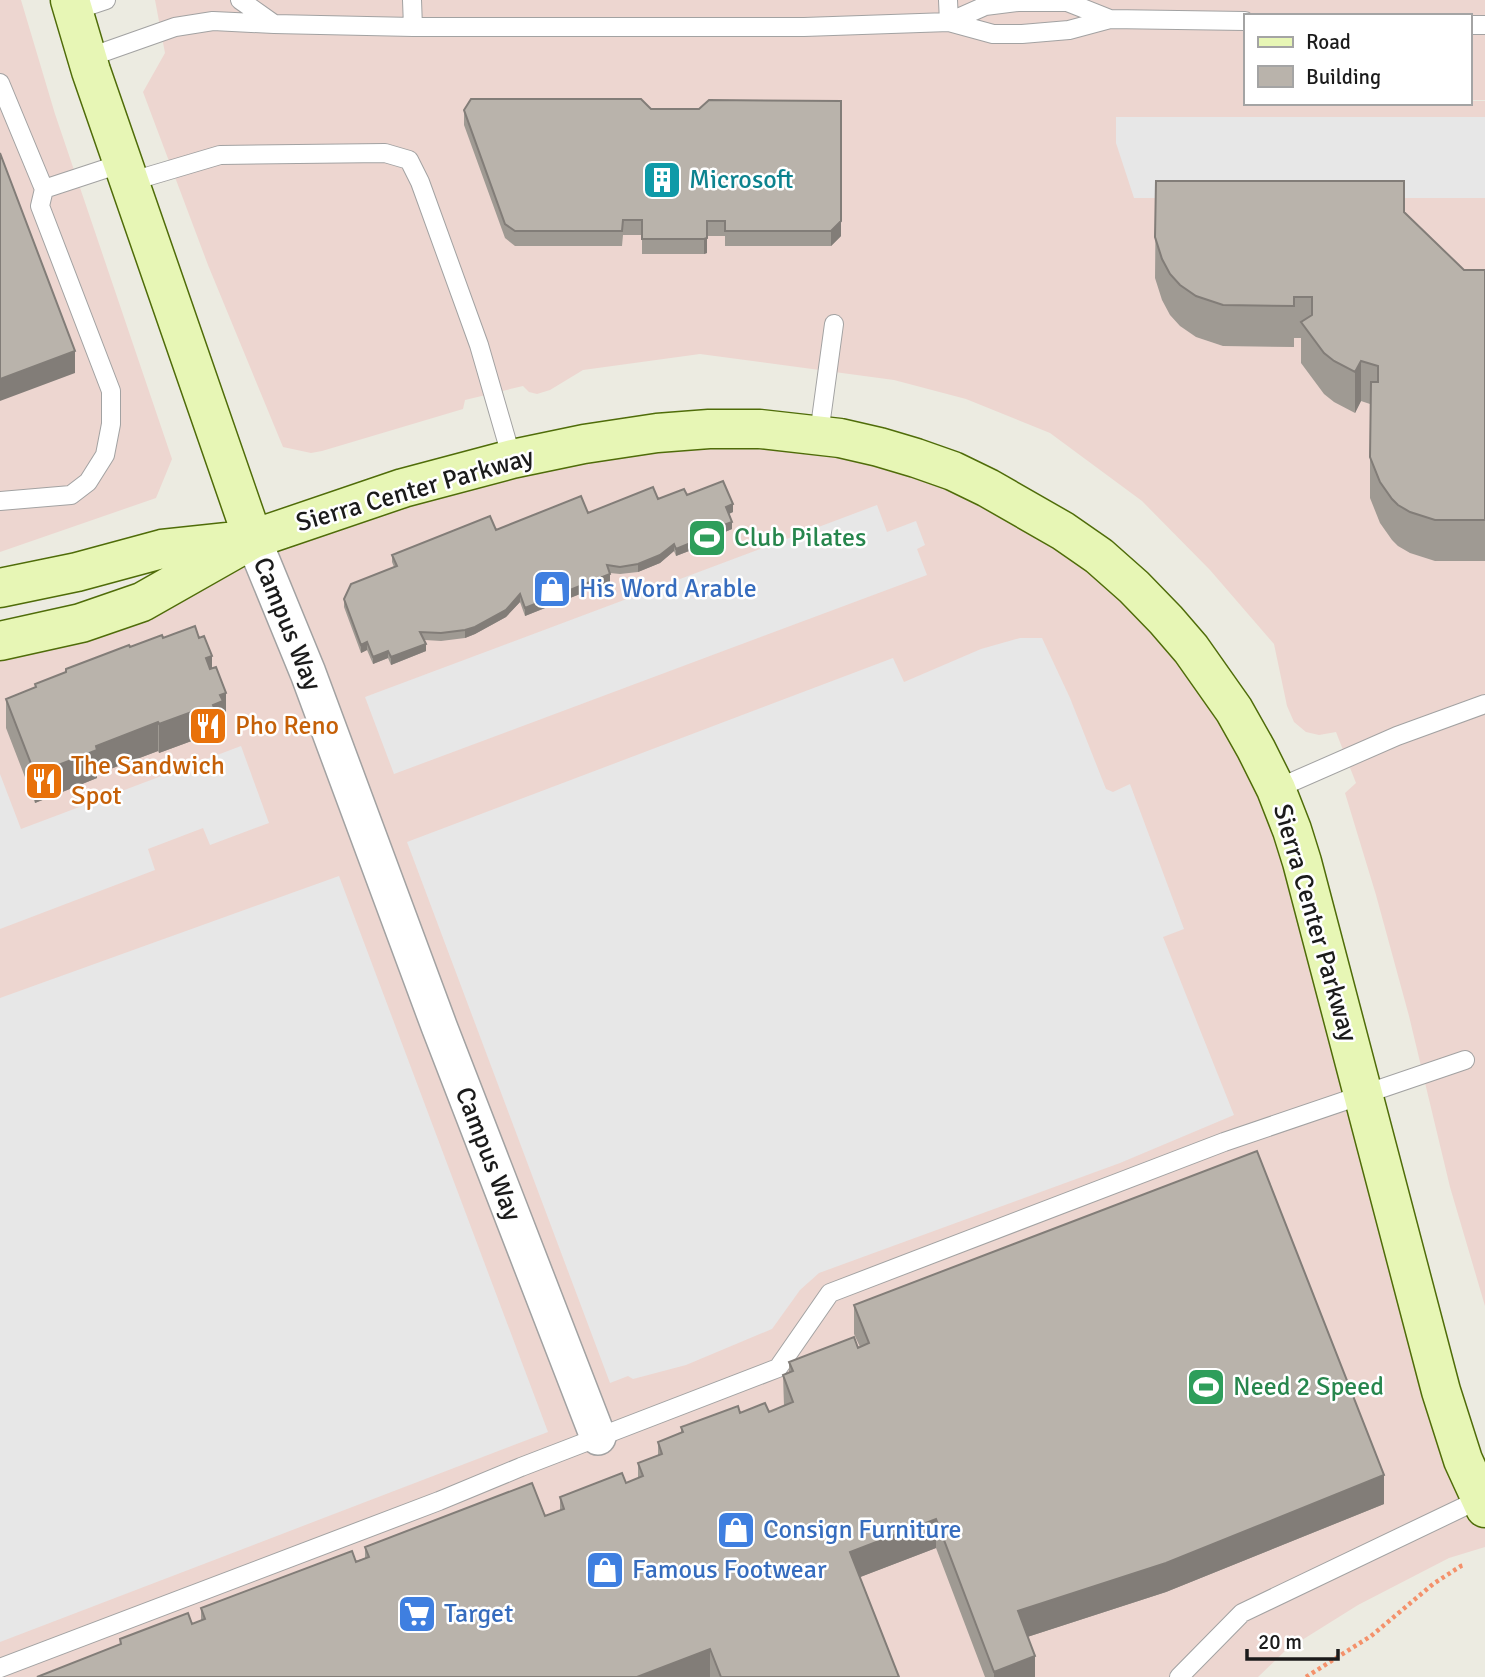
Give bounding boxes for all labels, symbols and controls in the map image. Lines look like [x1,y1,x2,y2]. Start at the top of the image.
legend [1244,14,1471,105]
text: Road [1306,29,1351,55]
text: Building [1306,64,1381,90]
building icon: Microsoft [641,159,683,201]
place label: Microsoft [689,164,794,196]
street label: Sierra Center Parkway [292,441,538,539]
sports icon: Club Pilates [686,517,728,559]
place label: Club Pilates [734,522,866,554]
street label: Campus Way [246,553,328,695]
shop icon: His Word Arable [531,568,573,610]
place label: His Word Arable [579,573,757,605]
restaurant icon: Pho Reno [187,705,229,747]
place label: Pho Reno [235,710,339,742]
place label: The Sandwich Spot [71,750,225,812]
restaurant icon: The Sandwich Spot [23,760,65,802]
street label: Sierra Center Parkway [1266,800,1364,1046]
street label: Campus Way [448,1083,528,1225]
sports icon: Need 2 Speed [1185,1366,1227,1408]
place label: Need 2 Speed [1233,1371,1384,1403]
shop icon: Consign Furniture [715,1509,757,1551]
place label: Consign Furniture [763,1514,961,1546]
shop icon: Famous Footwear [584,1549,626,1591]
place label: Famous Footwear [632,1554,827,1586]
supermarket icon: Target [396,1593,438,1635]
place label: Target [444,1598,513,1630]
scale bar [1247,1618,1338,1662]
text: 20 m [1258,1629,1302,1655]

